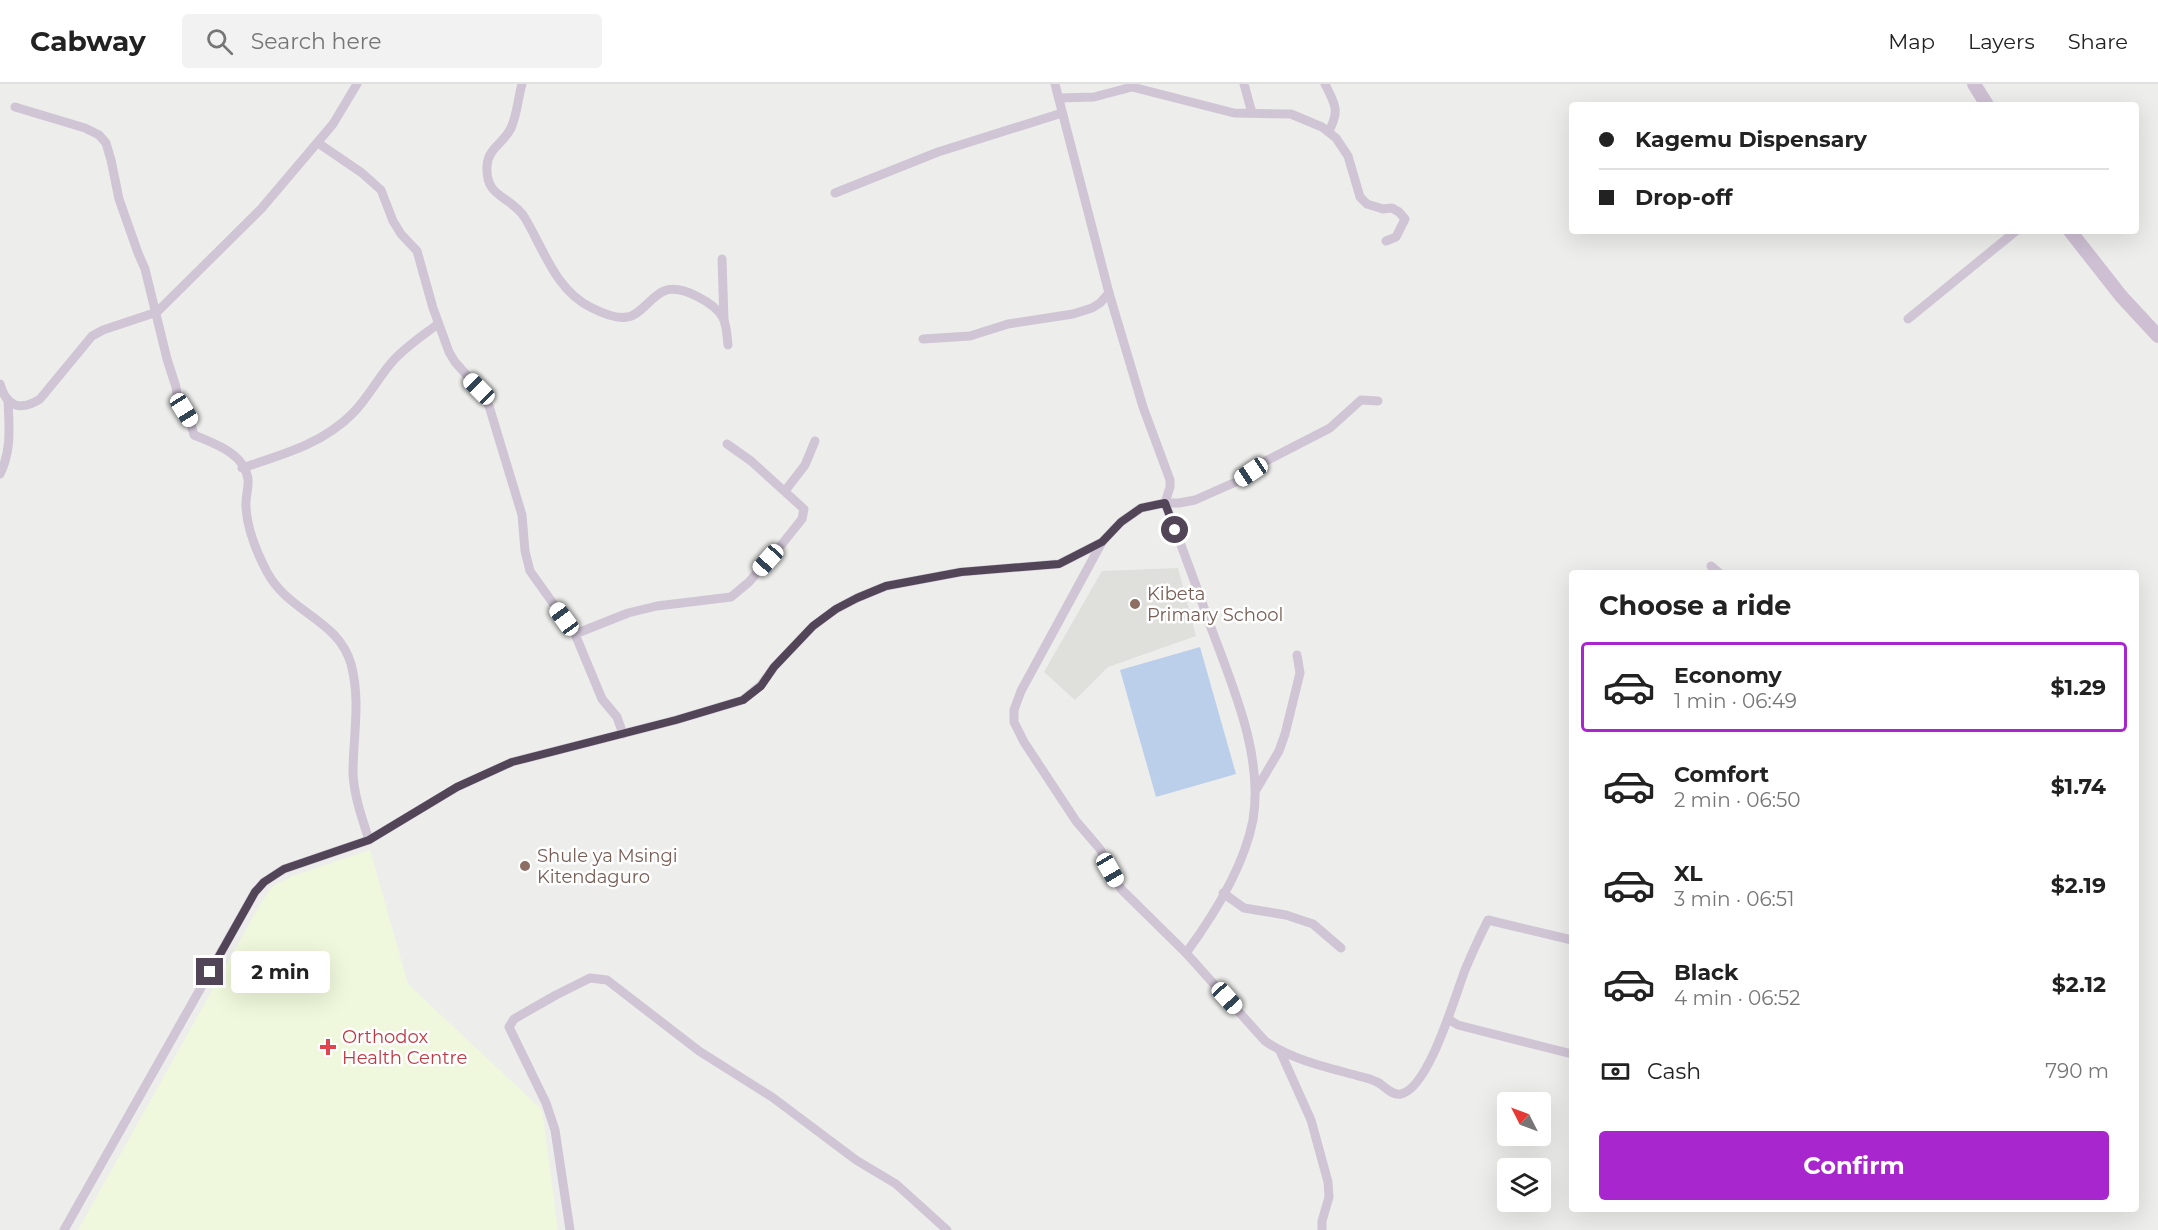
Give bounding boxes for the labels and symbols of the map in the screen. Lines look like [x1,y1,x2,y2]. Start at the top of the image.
car [460,370,498,408]
car [167,390,201,430]
car [1231,454,1271,490]
route start [1161,516,1188,543]
car [749,541,787,579]
place label: Kibeta Primary School [1147,583,1283,626]
marker: Kibeta Primary School [1128,597,1142,611]
car [546,599,582,639]
place label: Shule ya Msingi Kitendaguro [537,845,678,888]
car [1093,850,1127,890]
marker: Shule ya Msingi Kitendaguro [518,859,532,873]
callout: 2 min [231,951,330,993]
route end [196,958,223,985]
car [1208,979,1246,1017]
place label: Orthodox Health Centre [342,1026,467,1069]
marker: Orthodox Health Centre [319,1038,337,1056]
north arrow [1497,1092,1551,1146]

